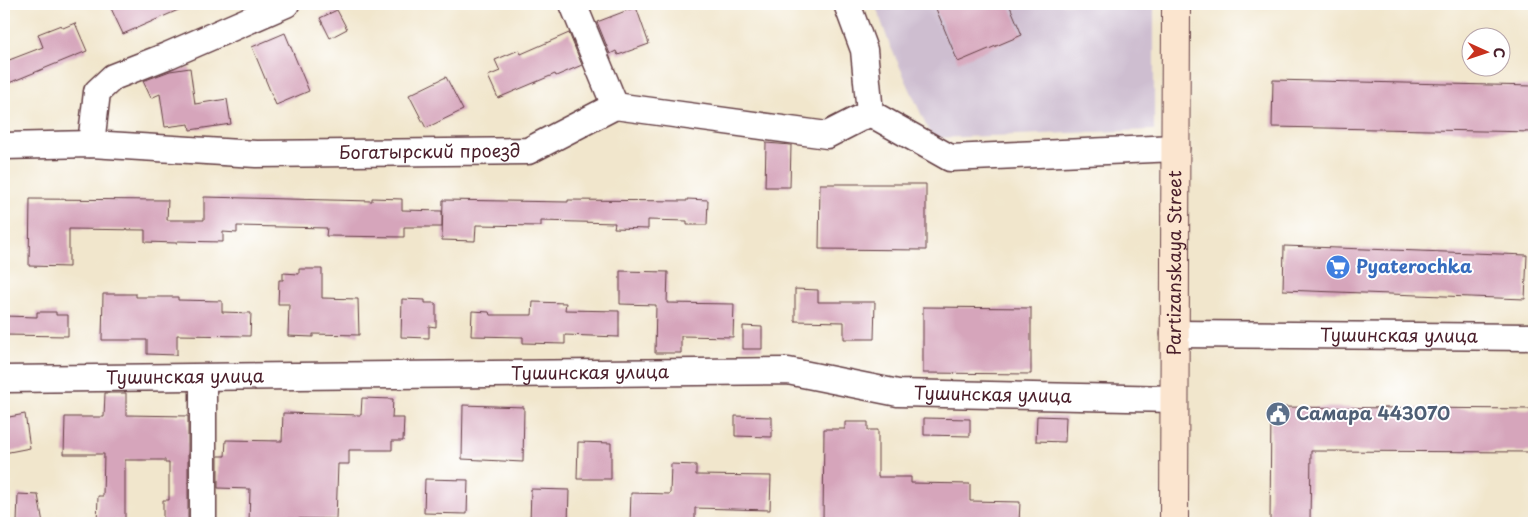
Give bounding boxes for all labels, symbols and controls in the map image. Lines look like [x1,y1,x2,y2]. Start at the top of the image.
north arrow [1460,28,1510,78]
text: С [1489,47,1510,59]
street label: Богатырский проезд [339,136,521,165]
street label: Partizanskaya Street [1160,170,1187,356]
place label: Pyaterochka [1356,252,1472,279]
supermarket icon: Pyaterochka [1325,254,1351,280]
street label: Тушинская улица [1320,320,1479,349]
street label: Тушинская улица [511,357,670,386]
street label: Тушинская улица [106,361,265,390]
street label: Тушинская улица [914,378,1073,409]
place label: Самара 443070 [1296,399,1450,426]
public building icon: Самара 443070 [1265,401,1291,427]

